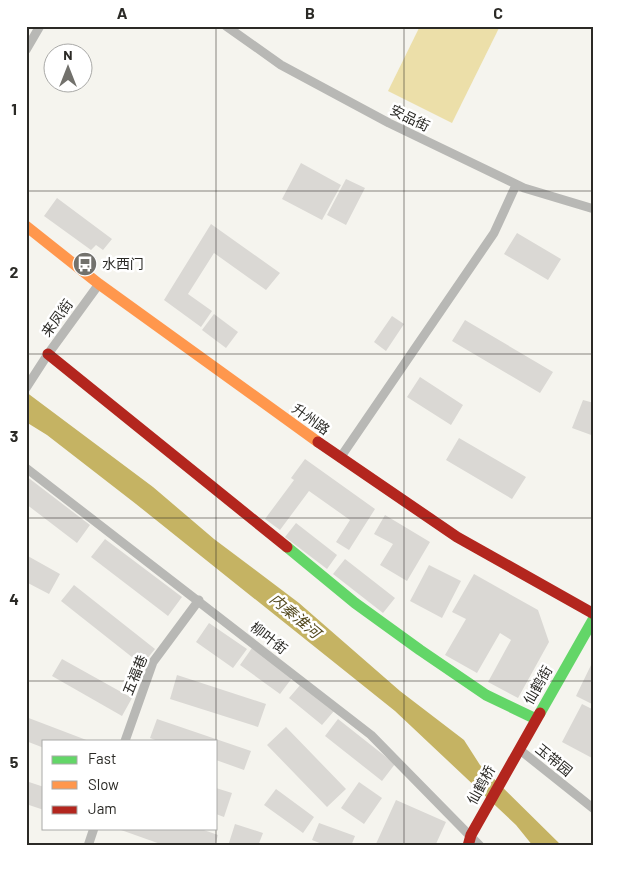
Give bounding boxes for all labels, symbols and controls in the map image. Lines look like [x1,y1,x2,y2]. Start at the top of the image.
text: A [117,3,128,22]
text: B [305,3,315,22]
text: C [493,3,503,22]
north arrow [42,42,92,92]
text: N [63,46,73,63]
text: 1 [11,99,17,118]
street label: 安品街 [388,101,433,134]
bus stop icon: 水西门 [72,251,98,277]
place label: 水西门 [102,255,144,272]
text: 2 [10,262,19,281]
street label: 来凤街 [37,296,76,340]
street label: 升州路 [289,399,333,438]
text: 3 [10,426,18,445]
text: 4 [9,589,19,608]
water label: 内秦淮河 [267,589,327,643]
street label: 柳叶街 [248,618,291,657]
street label: 五福巷 [119,652,150,697]
street label: 仙鹤街 [520,662,555,707]
legend [42,740,218,830]
street label: 玉带园 [533,740,576,779]
text: Fast [88,749,116,767]
text: 5 [10,752,19,771]
street label: 仙鹤桥 [463,762,498,807]
text: Slow [88,775,119,793]
text: Jam [88,799,117,817]

